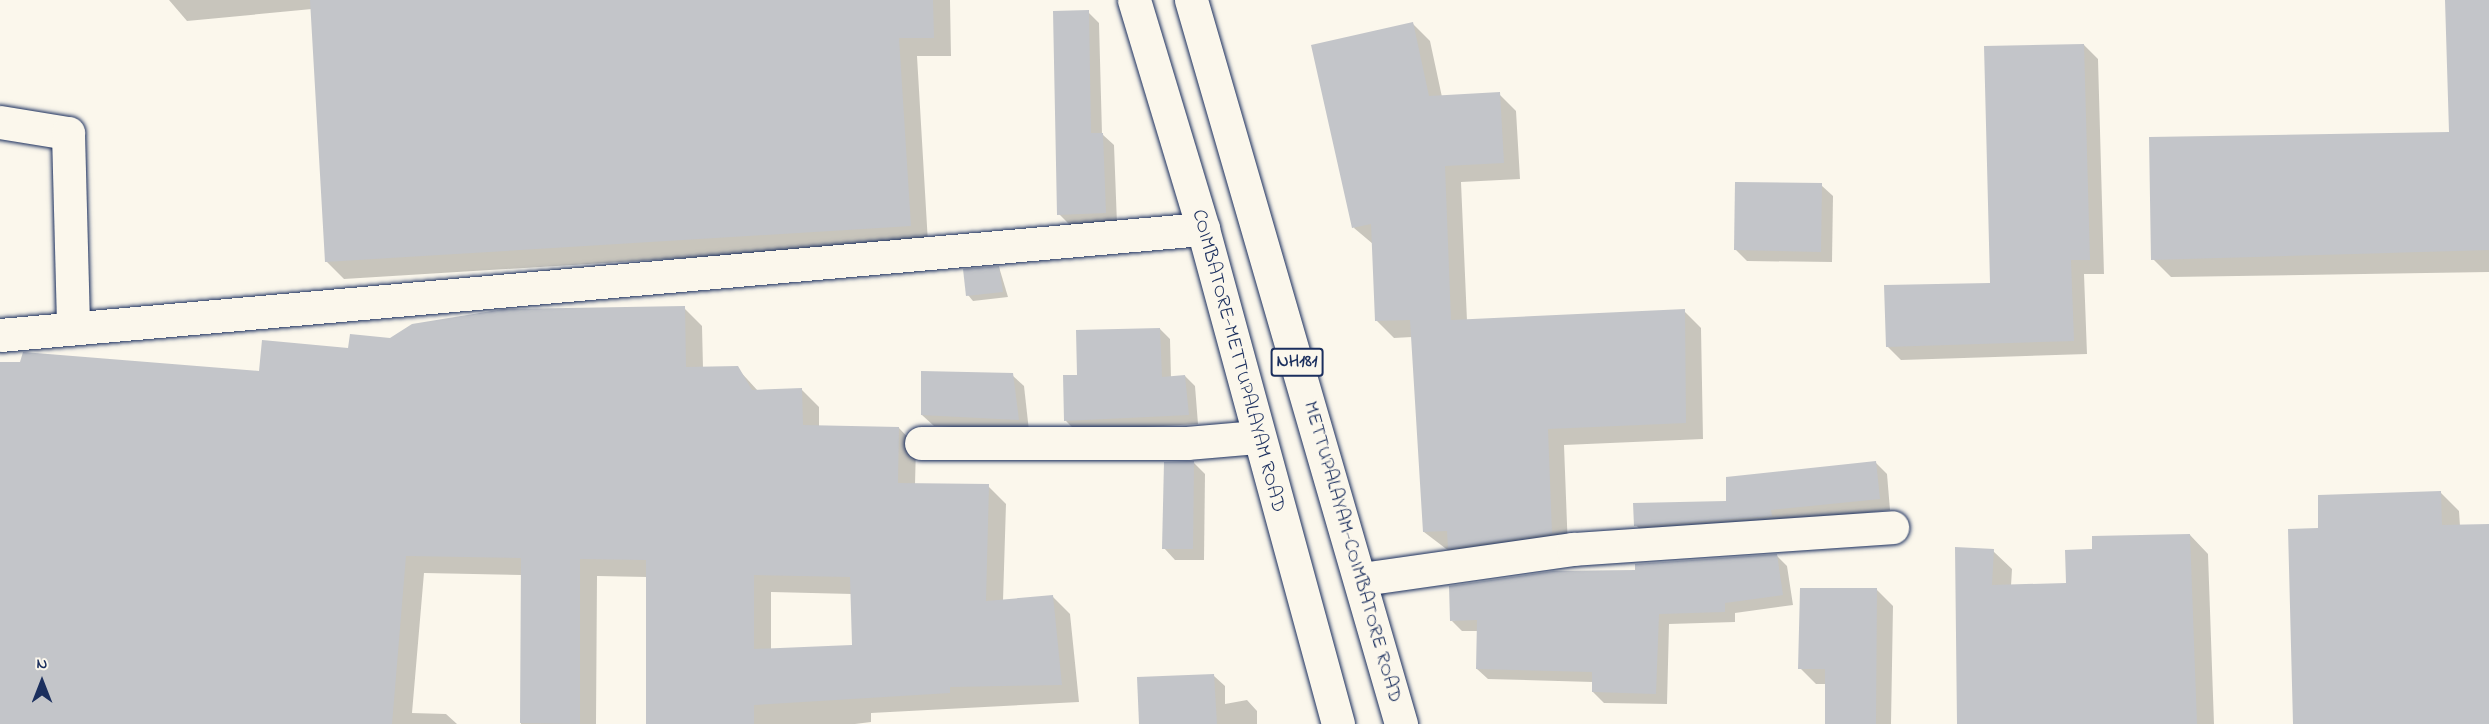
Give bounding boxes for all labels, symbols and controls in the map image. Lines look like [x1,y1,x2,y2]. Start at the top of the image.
street label: COIMBATORE-METTUPALAYAM ROAD [1186,207,1290,515]
road number: NH181 [1270,347,1324,377]
street label: METTUPALAYAM-COIMBATORE ROAD [1297,398,1407,706]
north arrow [12,652,72,712]
text: N [37,652,47,676]

